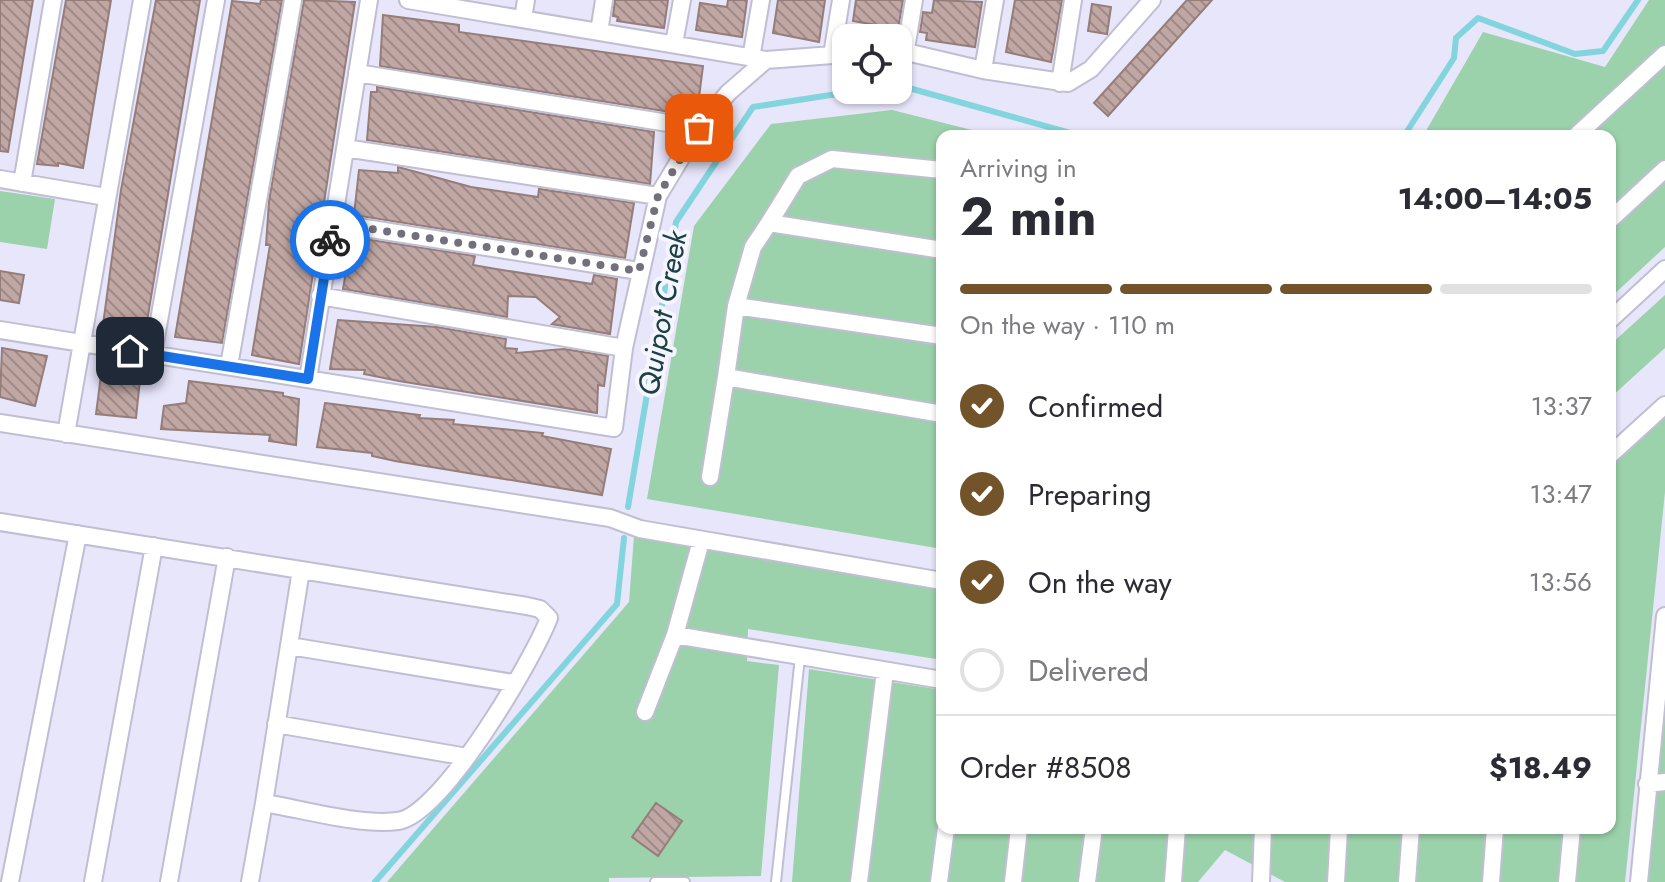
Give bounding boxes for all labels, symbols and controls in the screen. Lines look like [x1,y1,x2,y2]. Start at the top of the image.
map controls [832,24,912,104]
button: locate [832,24,912,104]
pin [665,94,733,162]
icon: bag [677,106,721,150]
text: Arriving in [960,149,1077,187]
text: 14:00–14:05 [1398,177,1592,220]
text: 2 min [960,179,1097,255]
courier [290,200,370,280]
icon: bike [308,218,352,262]
water label: Quipot Creek [626,226,698,399]
text: On the way · 110 m [960,306,1175,344]
pin [96,317,164,385]
icon: home [108,329,152,373]
icon: check [960,384,1004,428]
text: Confirmed [1028,385,1163,428]
text: 13:37 [1531,387,1592,425]
icon: check [960,472,1004,516]
text: Preparing [1028,473,1152,516]
text: 13:47 [1529,475,1592,513]
icon: check [960,560,1004,604]
text: On the way [1028,561,1172,604]
text: 13:56 [1529,563,1592,601]
text: Delivered [1028,649,1149,692]
text: Order #8508 [960,746,1132,789]
text: $18.49 [1489,746,1592,789]

